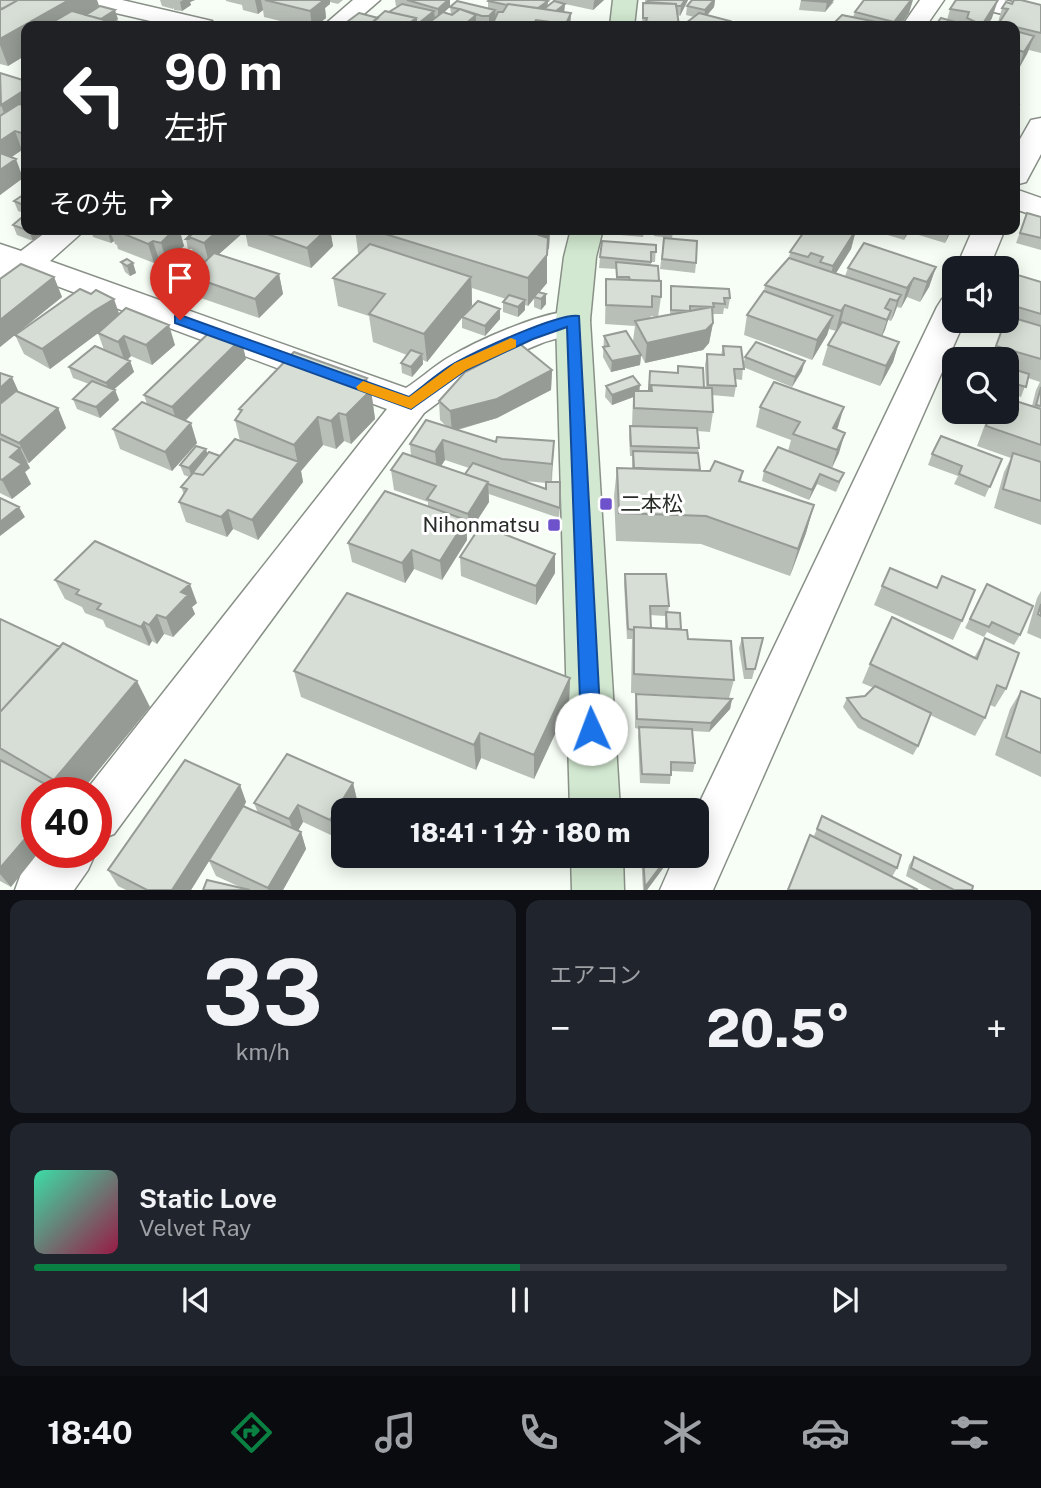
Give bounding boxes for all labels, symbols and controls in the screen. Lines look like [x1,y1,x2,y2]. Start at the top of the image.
text: 90 m [164,43,283,101]
icon: left [49,49,140,140]
text: 左折 [164,109,228,146]
icon: right [141,182,179,220]
text: その先 [49,188,127,219]
pin [150,248,210,320]
map controls [942,256,1019,424]
button: sound [942,256,1019,333]
icon: arrive [161,259,199,297]
button: search [942,347,1019,424]
place label: 二本松 [620,491,683,516]
marker: 二本松 [598,496,614,512]
place label: Nihonmatsu [422,512,540,537]
marker: Nihonmatsu [546,517,562,533]
position arrow [554,692,628,766]
speed limit sign: 40 [21,777,112,868]
text: 18:41 · 1 分 · 180 m [410,817,630,848]
text: 33 [202,939,323,1045]
text: エアコン [550,961,642,988]
text: 20.5° [706,998,850,1059]
text: − [550,1006,571,1051]
text: + [986,1006,1007,1051]
text: km/h [236,1038,290,1065]
text: Static Love [139,1183,277,1214]
text: Velvet Ray [139,1214,251,1241]
icon: previous [177,1281,215,1319]
icon: pause [501,1281,539,1319]
icon: next [826,1281,864,1319]
icon: directions [227,1408,276,1457]
icon: music [371,1408,420,1457]
icon: phone [514,1408,563,1457]
icon: climate [658,1408,707,1457]
icon: car [801,1408,850,1457]
icon: filters [945,1408,994,1457]
text: 18:40 [47,1414,133,1451]

